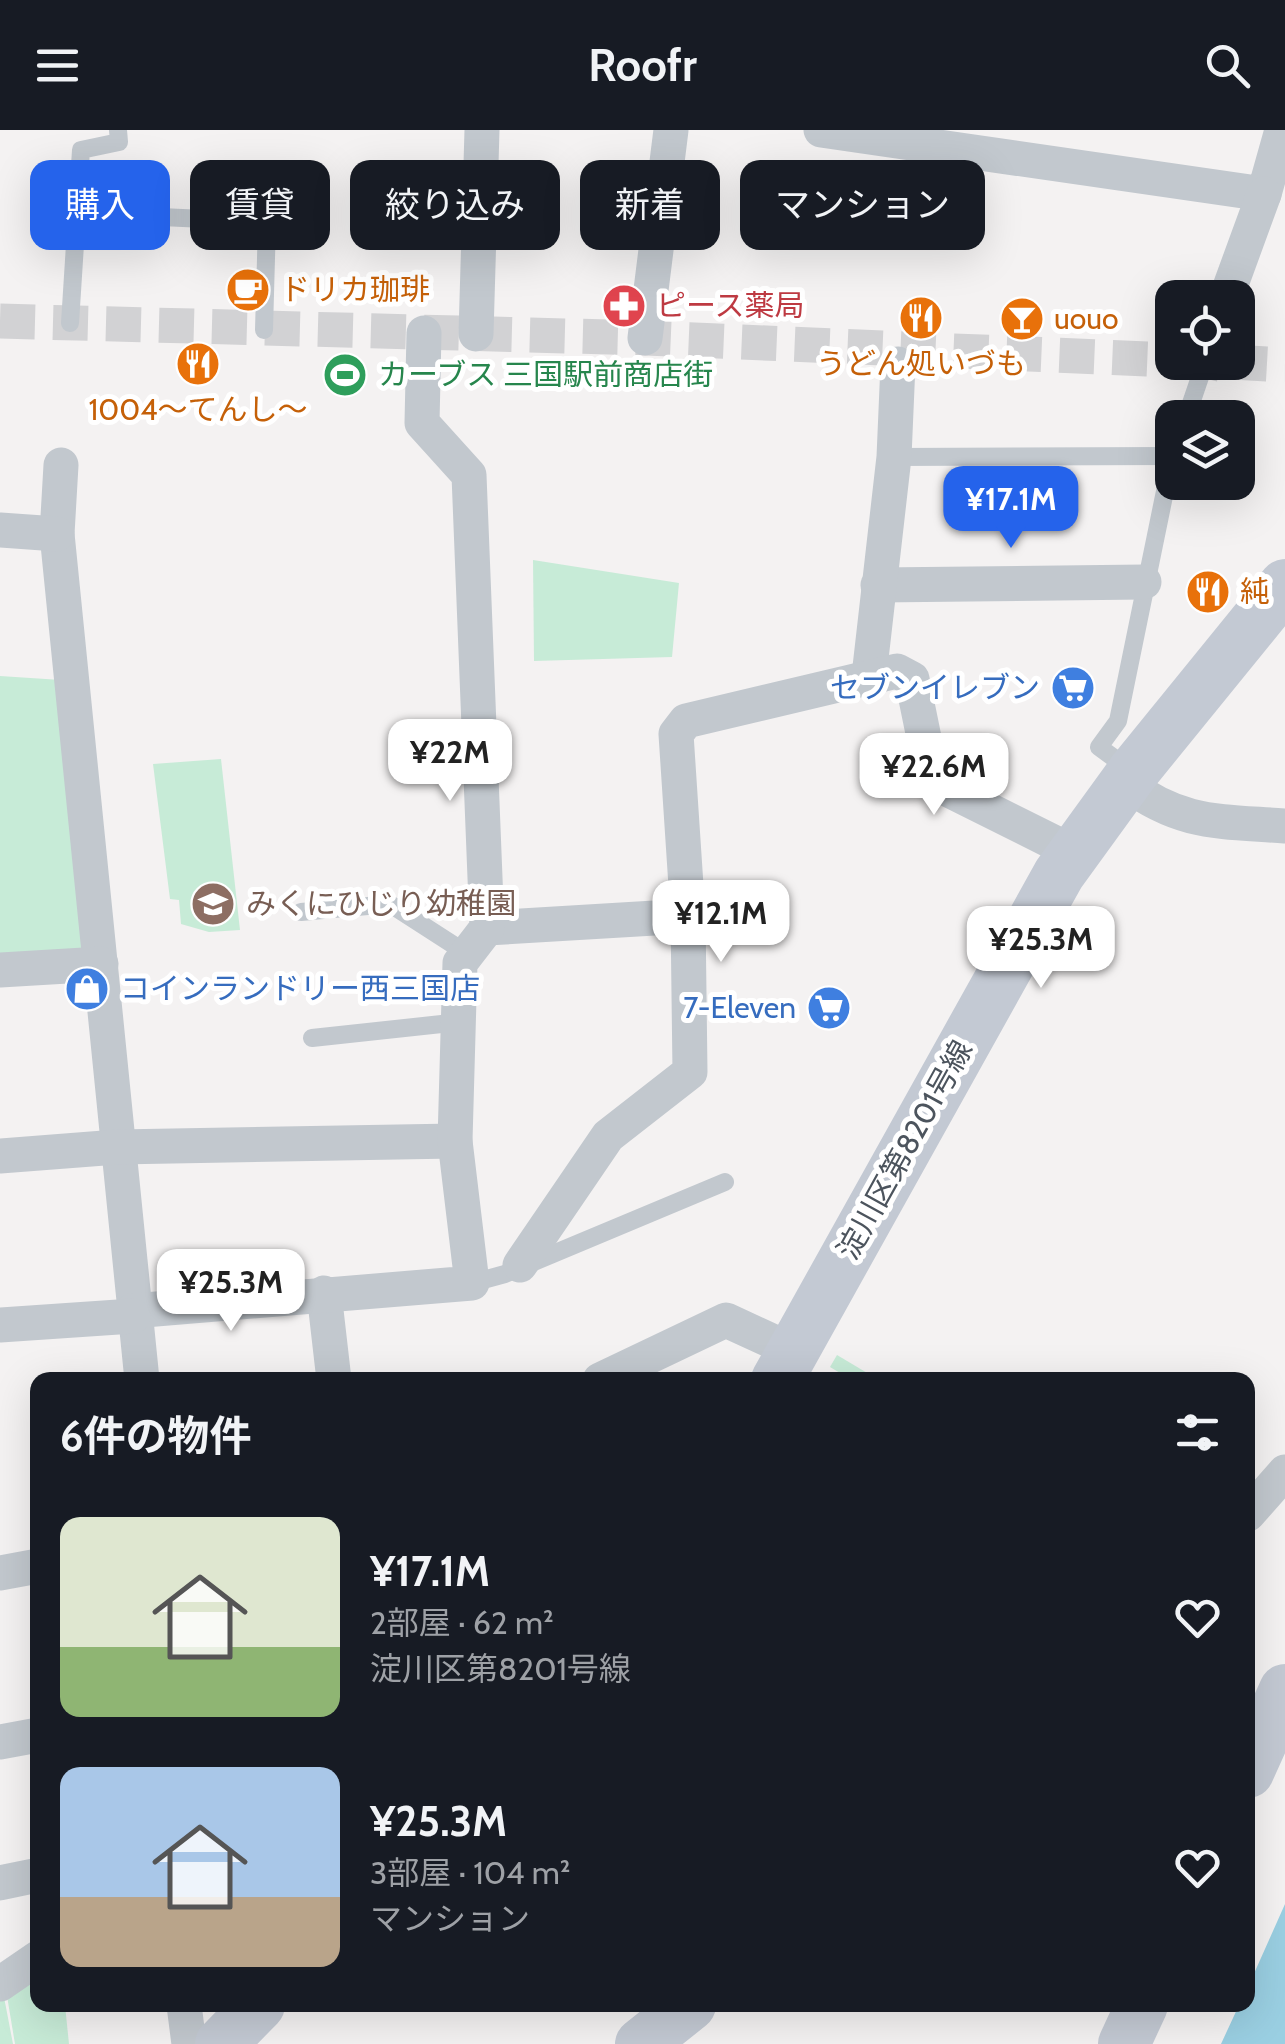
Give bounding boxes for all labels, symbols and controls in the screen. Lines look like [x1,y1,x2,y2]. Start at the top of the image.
icon: menu [30,38,85,93]
text: Roofr [588,38,697,92]
icon: search [1200,38,1255,93]
chip: 購入 [30,160,170,250]
chip: 賃貸 [190,160,330,250]
chip: 絞り込み [350,160,560,250]
chip: 新着 [580,160,720,250]
chip: マンション [740,160,985,250]
cafe icon: ドリカ珈琲 [225,267,271,313]
place label: ドリカ珈琲 [280,271,430,308]
map controls [1155,280,1255,500]
button: locate [1155,280,1255,380]
pharmacy icon: ピース薬局 [601,283,647,329]
place label: ピース薬局 [656,287,805,324]
restaurant icon: うどん処いづも [898,295,944,341]
bar icon: uouo [999,296,1045,342]
place label: uouo [1054,300,1118,337]
restaurant icon: 1004〜てんし〜 [175,341,221,387]
place label: うどん処いづも [816,345,1026,382]
sports icon: カーブス 三国駅前商店街 [322,352,368,398]
place label: カーブス 三国駅前商店街 [378,356,713,393]
place label: 1004〜てんし〜 [88,391,308,428]
button: layers [1155,400,1255,500]
pin: ¥17.1M [930,466,1092,551]
text: ¥17.1M [965,479,1057,518]
restaurant icon: 純 [1185,569,1231,615]
place label: 純 [1240,573,1270,610]
supermarket icon: セブンイレブン [1050,665,1096,711]
place label: セブンイレブン [830,669,1040,706]
pin: ¥22M [391,719,509,804]
text: ¥22M [410,732,490,771]
pin: ¥22.6M [853,733,1015,818]
text: ¥22.6M [882,746,986,785]
pin: ¥12.1M [640,880,802,965]
school or university icon: みくにひじり幼稚園 [190,881,236,927]
place label: みくにひじり幼稚園 [246,885,516,922]
text: ¥12.1M [674,893,768,932]
pin: ¥25.3M [960,906,1122,991]
text: ¥25.3M [989,919,1093,958]
shop icon: コインランドリー西三国店 [64,966,110,1012]
place label: コインランドリー西三国店 [120,970,480,1007]
supermarket icon: 7-Eleven [806,985,852,1031]
place label: 7-Eleven [683,989,796,1026]
street label: 淀川区第8201号線 [829,1034,980,1266]
pin: ¥25.3M [150,1249,312,1334]
text: ¥25.3M [179,1262,283,1301]
icon: filters [1170,1405,1225,1460]
text: 6件の物件 [60,1410,252,1462]
text: ¥17.1M [370,1545,490,1597]
icon: home [140,1557,260,1677]
icon: heart [1170,1590,1225,1645]
text: 2部屋 · 62 m² [370,1603,554,1642]
text: 淀川区第8201号線 [370,1649,631,1688]
text: ¥25.3M [370,1795,507,1847]
icon: home [140,1807,260,1927]
icon: heart [1170,1840,1225,1895]
text: 3部屋 · 104 m² [370,1853,570,1892]
text: マンション [370,1899,530,1938]

